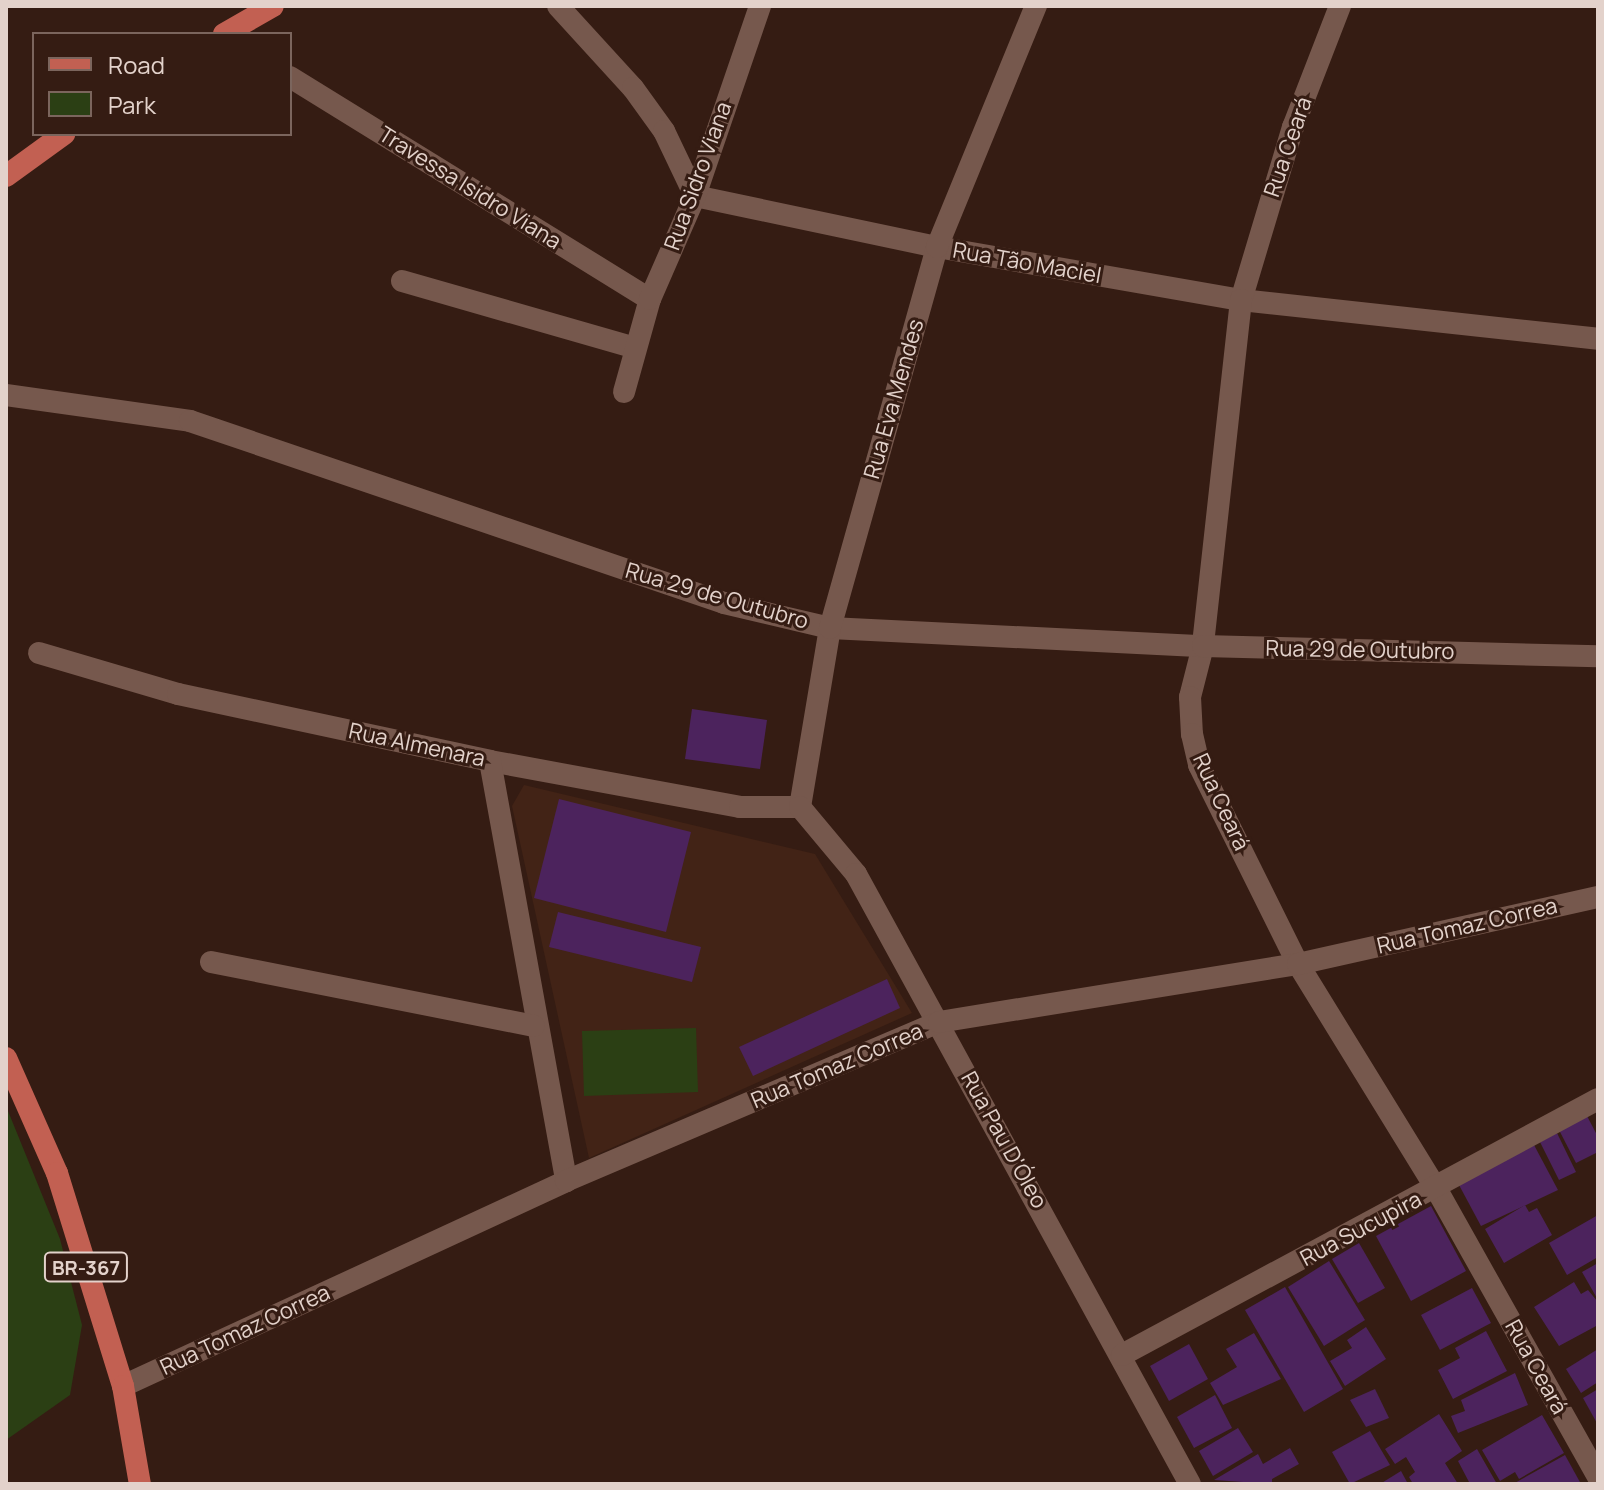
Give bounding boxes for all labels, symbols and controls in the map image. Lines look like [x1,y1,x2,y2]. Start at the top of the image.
legend [32,32,292,136]
text: Road [108,48,165,81]
text: Park [108,88,156,121]
street label: Rua Ceará [1259,94,1317,200]
street label: Rua Sidro Viana [659,98,737,254]
street label: Travessa Isidro Viana [374,121,566,255]
street label: Rua Tão Maciel [951,237,1103,289]
street label: Rua Eva Mendes [859,316,929,482]
street label: Rua 29 de Outubro [622,557,812,635]
street label: Rua 29 de Outubro [1265,635,1455,665]
street label: Rua Almenara [346,718,488,772]
street label: Rua Ceará [1187,749,1255,855]
street label: Rua Tomaz Correa [1374,892,1560,960]
street label: Rua Tomaz Correa [747,1018,927,1114]
street label: Rua Pau D'Óleo [956,1067,1052,1213]
street label: Rua Sucupira [1296,1186,1426,1272]
road number: BR-367 [42,1251,130,1283]
street label: Rua Tomaz Correa [156,1279,334,1381]
street label: Rua Ceará [1499,1315,1573,1419]

